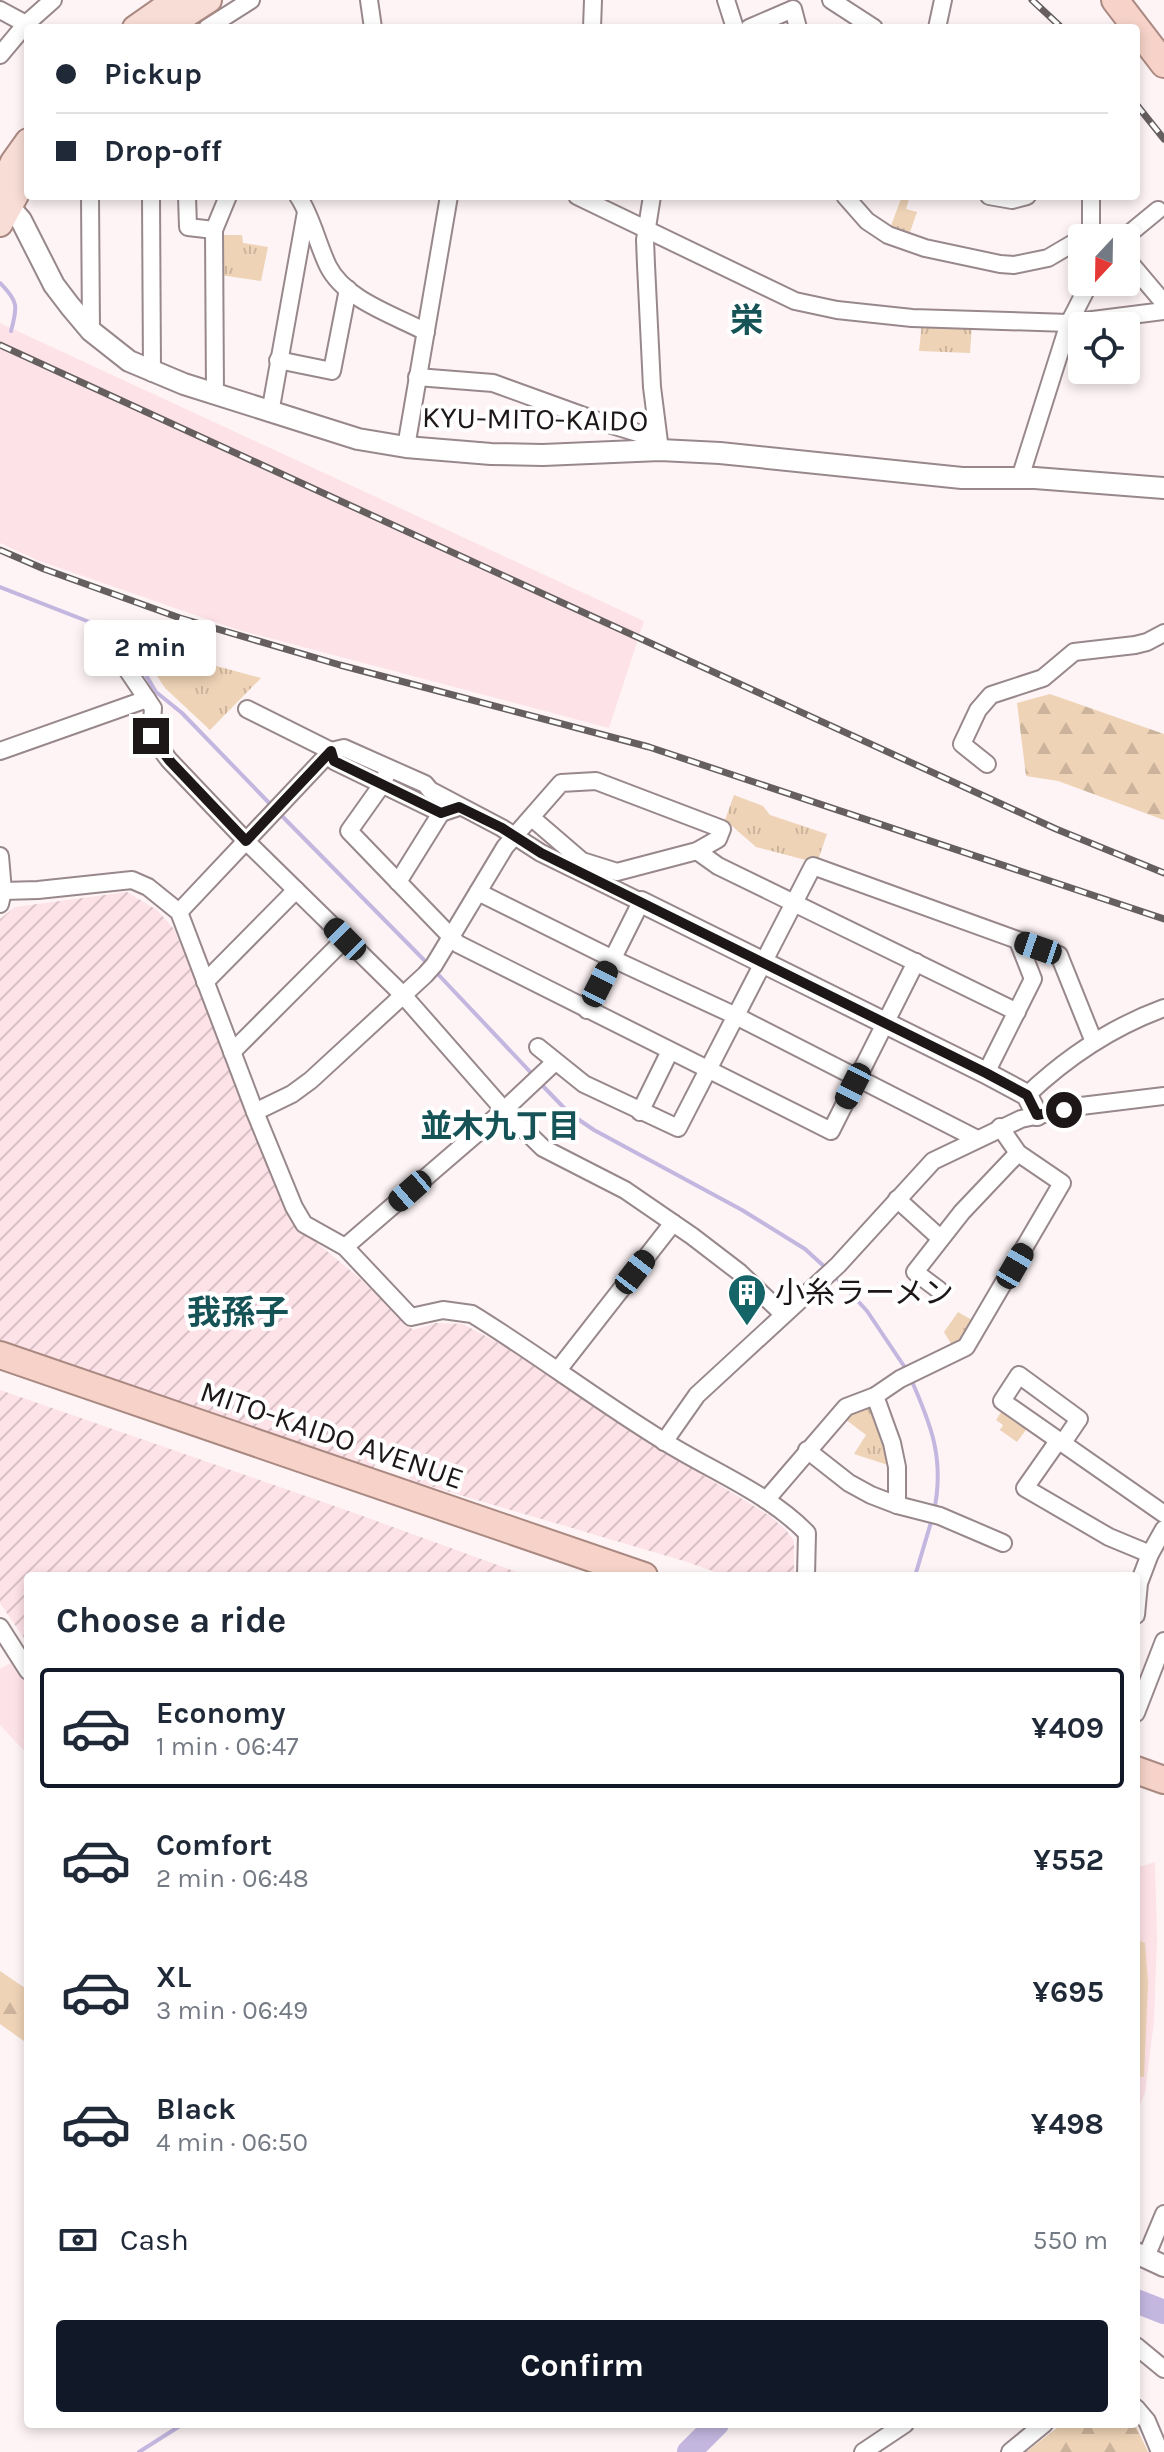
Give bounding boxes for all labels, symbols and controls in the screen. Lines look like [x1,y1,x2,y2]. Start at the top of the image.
text: Pickup [104,56,202,92]
text: Drop-off [104,133,222,169]
north arrow [1068,224,1140,296]
map controls [1068,224,1140,384]
district label: 栄 [730,301,764,341]
button: locate [1068,312,1140,384]
street label: KYU-MITO-KAIDO [422,399,648,439]
callout: 2 min [85,620,217,676]
text: 2 min [114,632,186,663]
route end [133,718,169,754]
car [320,914,370,964]
car [1011,929,1065,967]
car [578,957,622,1011]
car [831,1059,875,1113]
route start [1046,1092,1082,1128]
district label: 並木九丁目 [420,1108,580,1145]
car [384,1166,436,1216]
car [993,1239,1037,1293]
car [611,1246,659,1298]
building icon: 小糸ラーメン [726,1272,768,1327]
place label: 小糸ラーメン [775,1275,954,1311]
district label: 我孫子 [187,1293,289,1333]
street label: MITO-KAIDO AVENUE [196,1373,468,1497]
text: Choose a ride [56,1599,286,1641]
icon: car [60,1692,132,1764]
text: Economy [156,1695,286,1731]
text: ¥409 [1031,1710,1104,1746]
text: 1 min · 06:47 [156,1731,299,1762]
icon: car [60,1824,132,1896]
text: Comfort [156,1827,272,1863]
text: ¥552 [1033,1842,1104,1878]
text: 2 min · 06:48 [156,1863,309,1894]
icon: car [60,1956,132,2028]
text: XL [156,1959,191,1995]
text: ¥695 [1032,1974,1104,2010]
text: 3 min · 06:49 [156,1995,308,2026]
icon: car [60,2088,132,2160]
text: Black [156,2091,236,2127]
text: ¥498 [1031,2106,1104,2142]
text: 4 min · 06:50 [156,2127,308,2158]
icon: cash [56,2218,100,2262]
text: Cash [120,2222,189,2258]
text: 550 m [1033,2225,1108,2256]
button: Confirm [56,2320,1108,2412]

